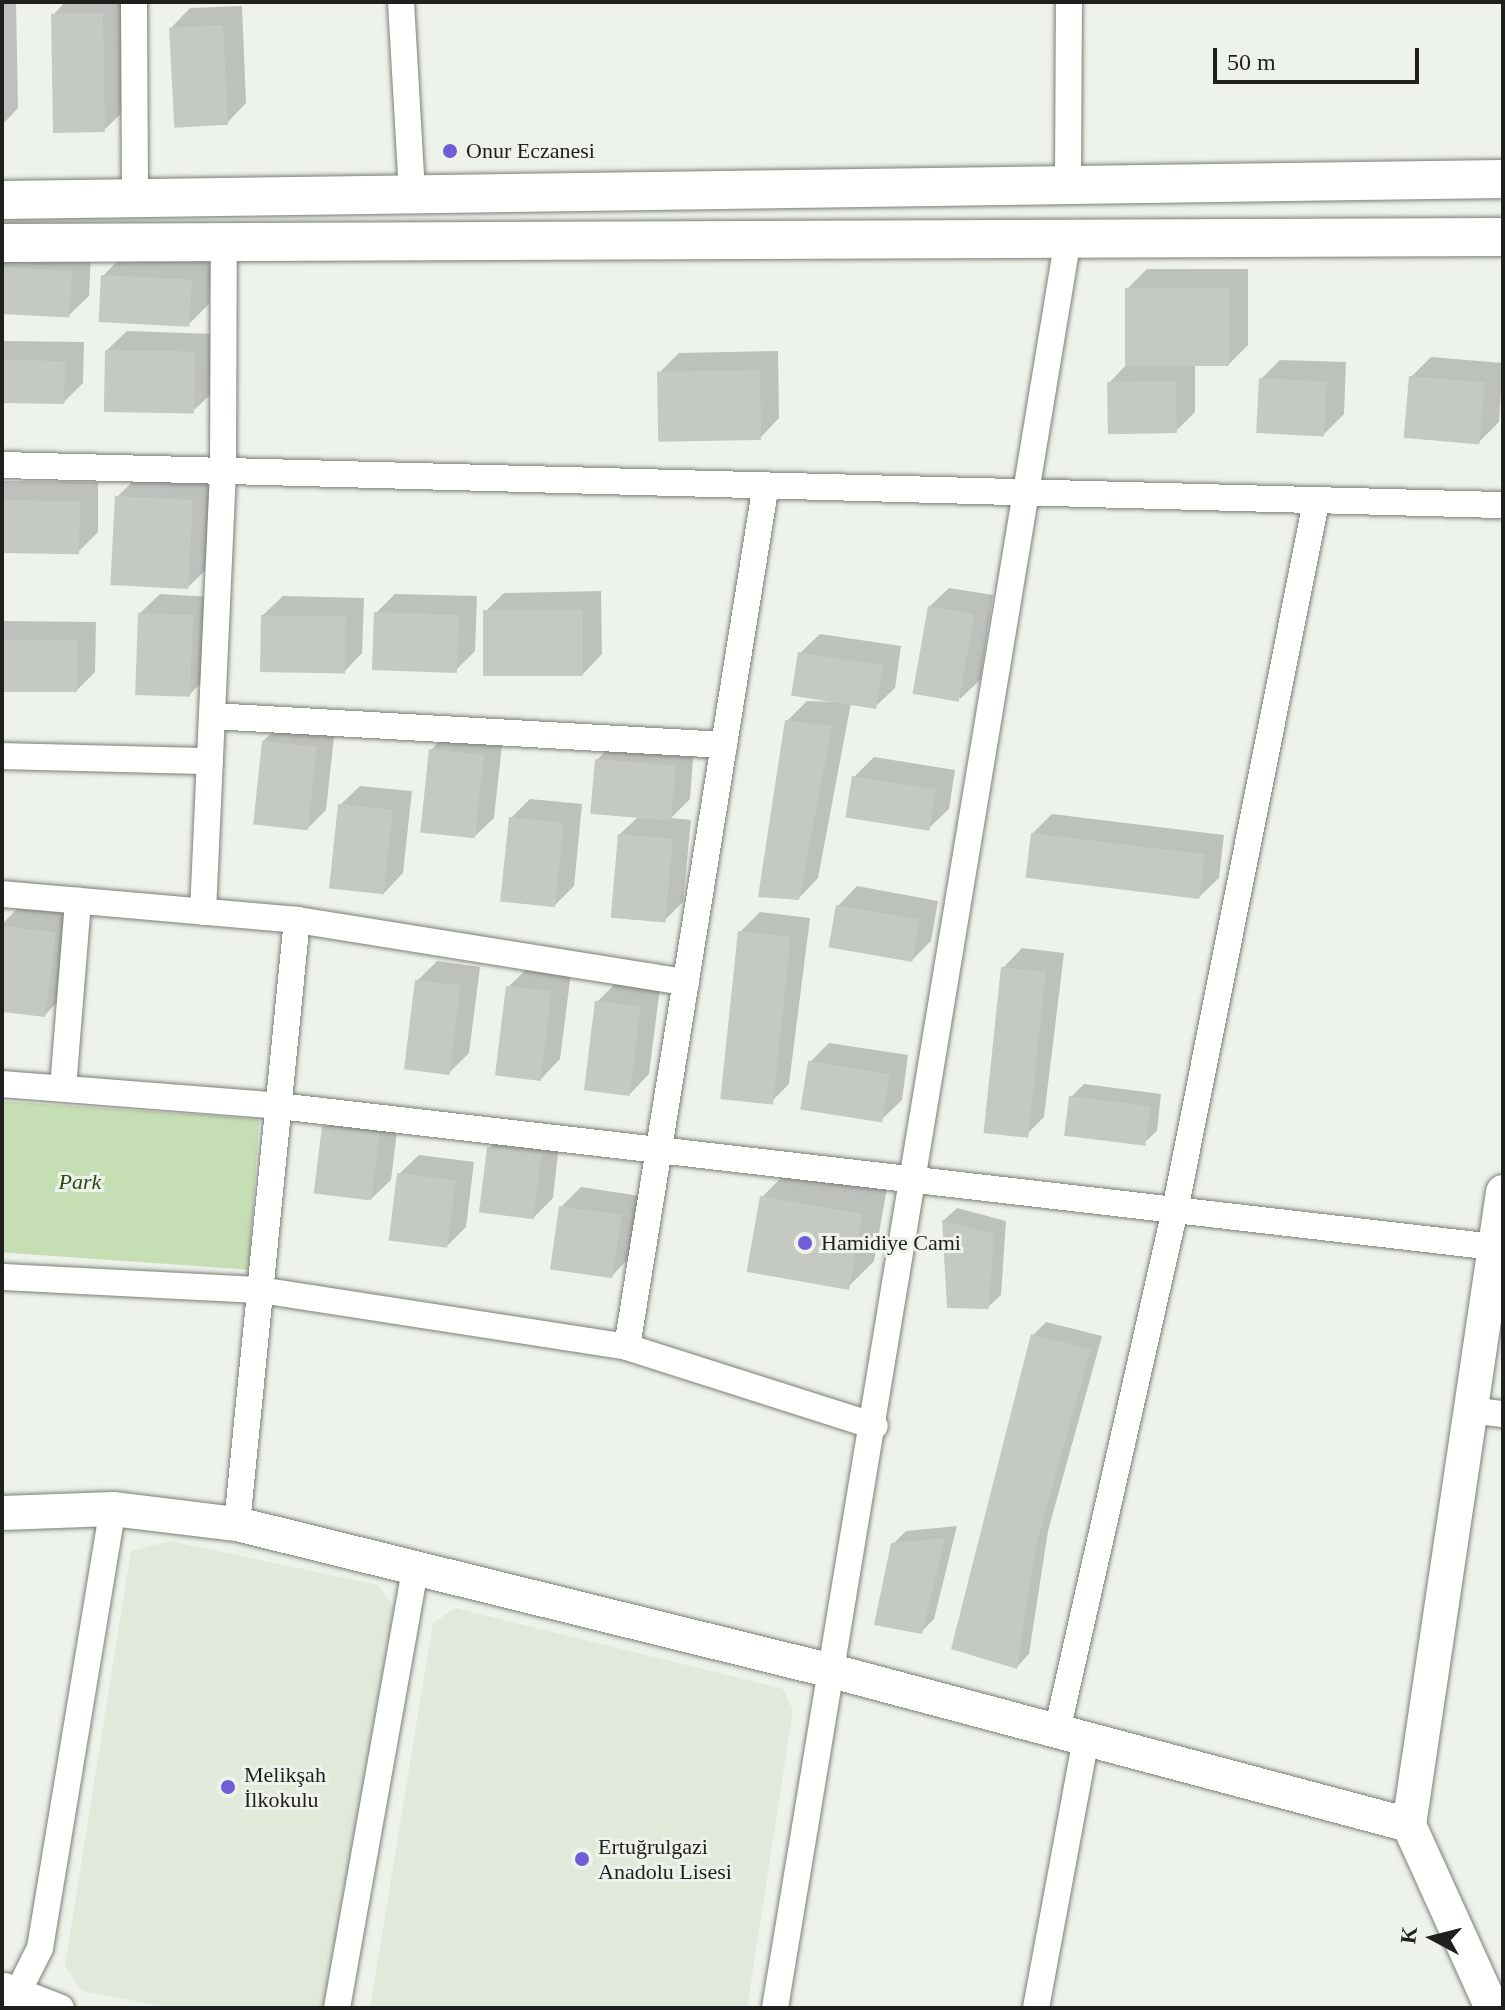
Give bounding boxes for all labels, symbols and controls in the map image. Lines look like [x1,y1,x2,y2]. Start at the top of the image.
scale bar [1217,32,1423,82]
text: 50 m [1227,49,1276,75]
place label: Onur Eczanesi [466,138,595,164]
marker: Onur Eczanesi [441,142,459,160]
park label: Park [59,1169,101,1195]
place label: Hamidiye Cami [821,1230,961,1256]
marker: Hamidiye Cami [796,1234,814,1252]
place label: Melikşah İlkokulu [244,1761,326,1812]
marker: Melikşah İlkokulu [219,1778,237,1796]
place label: Ertuğrulgazi Anadolu Lisesi [598,1833,732,1884]
marker: Ertuğrulgazi Anadolu Lisesi [573,1850,591,1868]
north arrow [1393,1898,1473,1978]
text: K [1395,1925,1422,1945]

